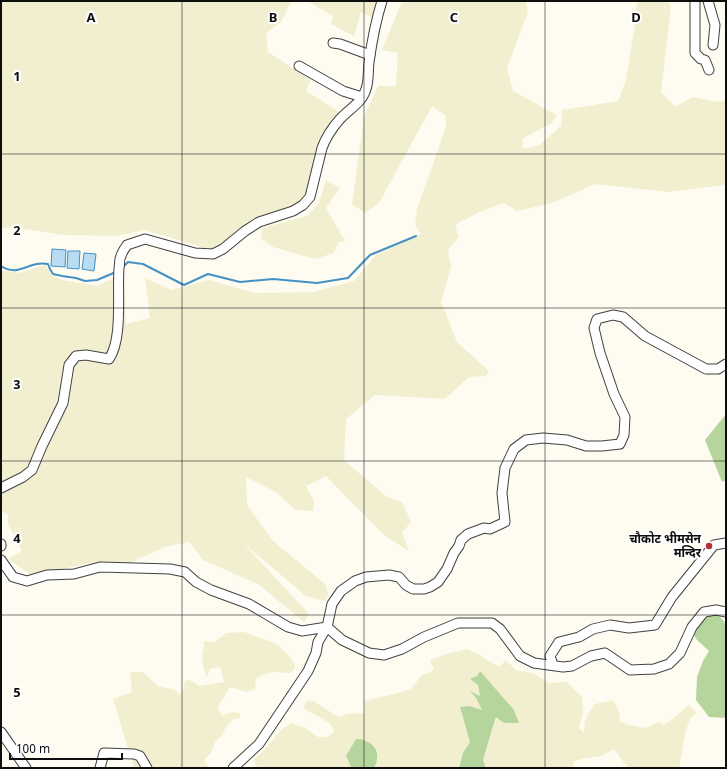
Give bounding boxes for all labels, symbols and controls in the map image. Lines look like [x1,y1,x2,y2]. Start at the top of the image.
text: A [87,10,96,27]
text: B [269,10,277,27]
text: C [450,10,458,27]
text: D [631,10,641,27]
text: 1 [13,69,21,86]
text: 2 [13,223,21,240]
text: 3 [13,377,21,394]
text: 4 [13,531,21,548]
place label: चौकोट भीमसेन मन्दिर [629,531,702,562]
marker: चौकोट भीमसेन मन्दिर [704,541,714,551]
text: 5 [13,685,21,702]
scale bar [10,735,122,761]
text: 100 m [16,742,50,758]

